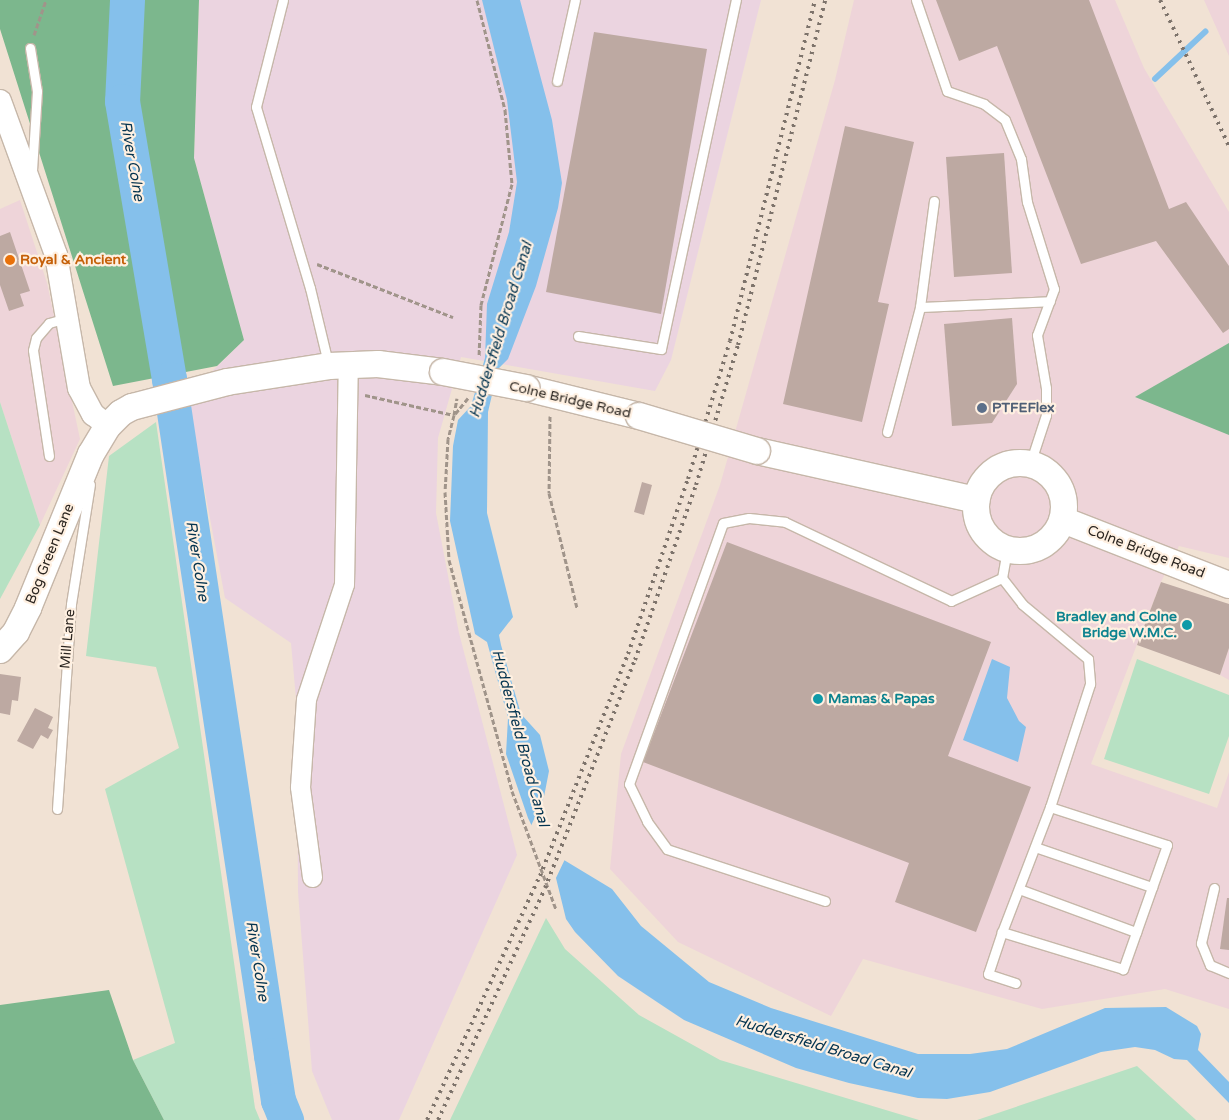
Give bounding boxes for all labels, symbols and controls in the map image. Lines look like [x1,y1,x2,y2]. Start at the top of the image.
water label: River Colne [116,120,148,202]
water label: Huddersfield Broad Canal [466,240,536,420]
place label: Royal & Ancient [20,252,126,268]
marker: Royal & Ancient [4,254,16,266]
street label: Colne Bridge Road [507,378,633,422]
place label: PTFEFlex [992,400,1055,416]
marker: PTFEFlex [976,402,988,414]
street label: Bog Green Lane [22,501,78,607]
water label: River Colne [182,520,212,602]
street label: Colne Bridge Road [1085,522,1207,582]
street label: Mill Lane [57,608,79,670]
place label: Bradley and Colne Bridge W.M.C. [1056,609,1177,642]
marker: Bradley and Colne Bridge W.M.C. [1181,619,1193,631]
water label: Huddersfield Broad Canal [488,647,552,829]
place label: Mamas & Papas [828,691,935,707]
marker: Mamas & Papas [812,693,824,705]
water label: River Colne [242,920,272,1002]
water label: Huddersfield Broad Canal [733,1012,913,1082]

